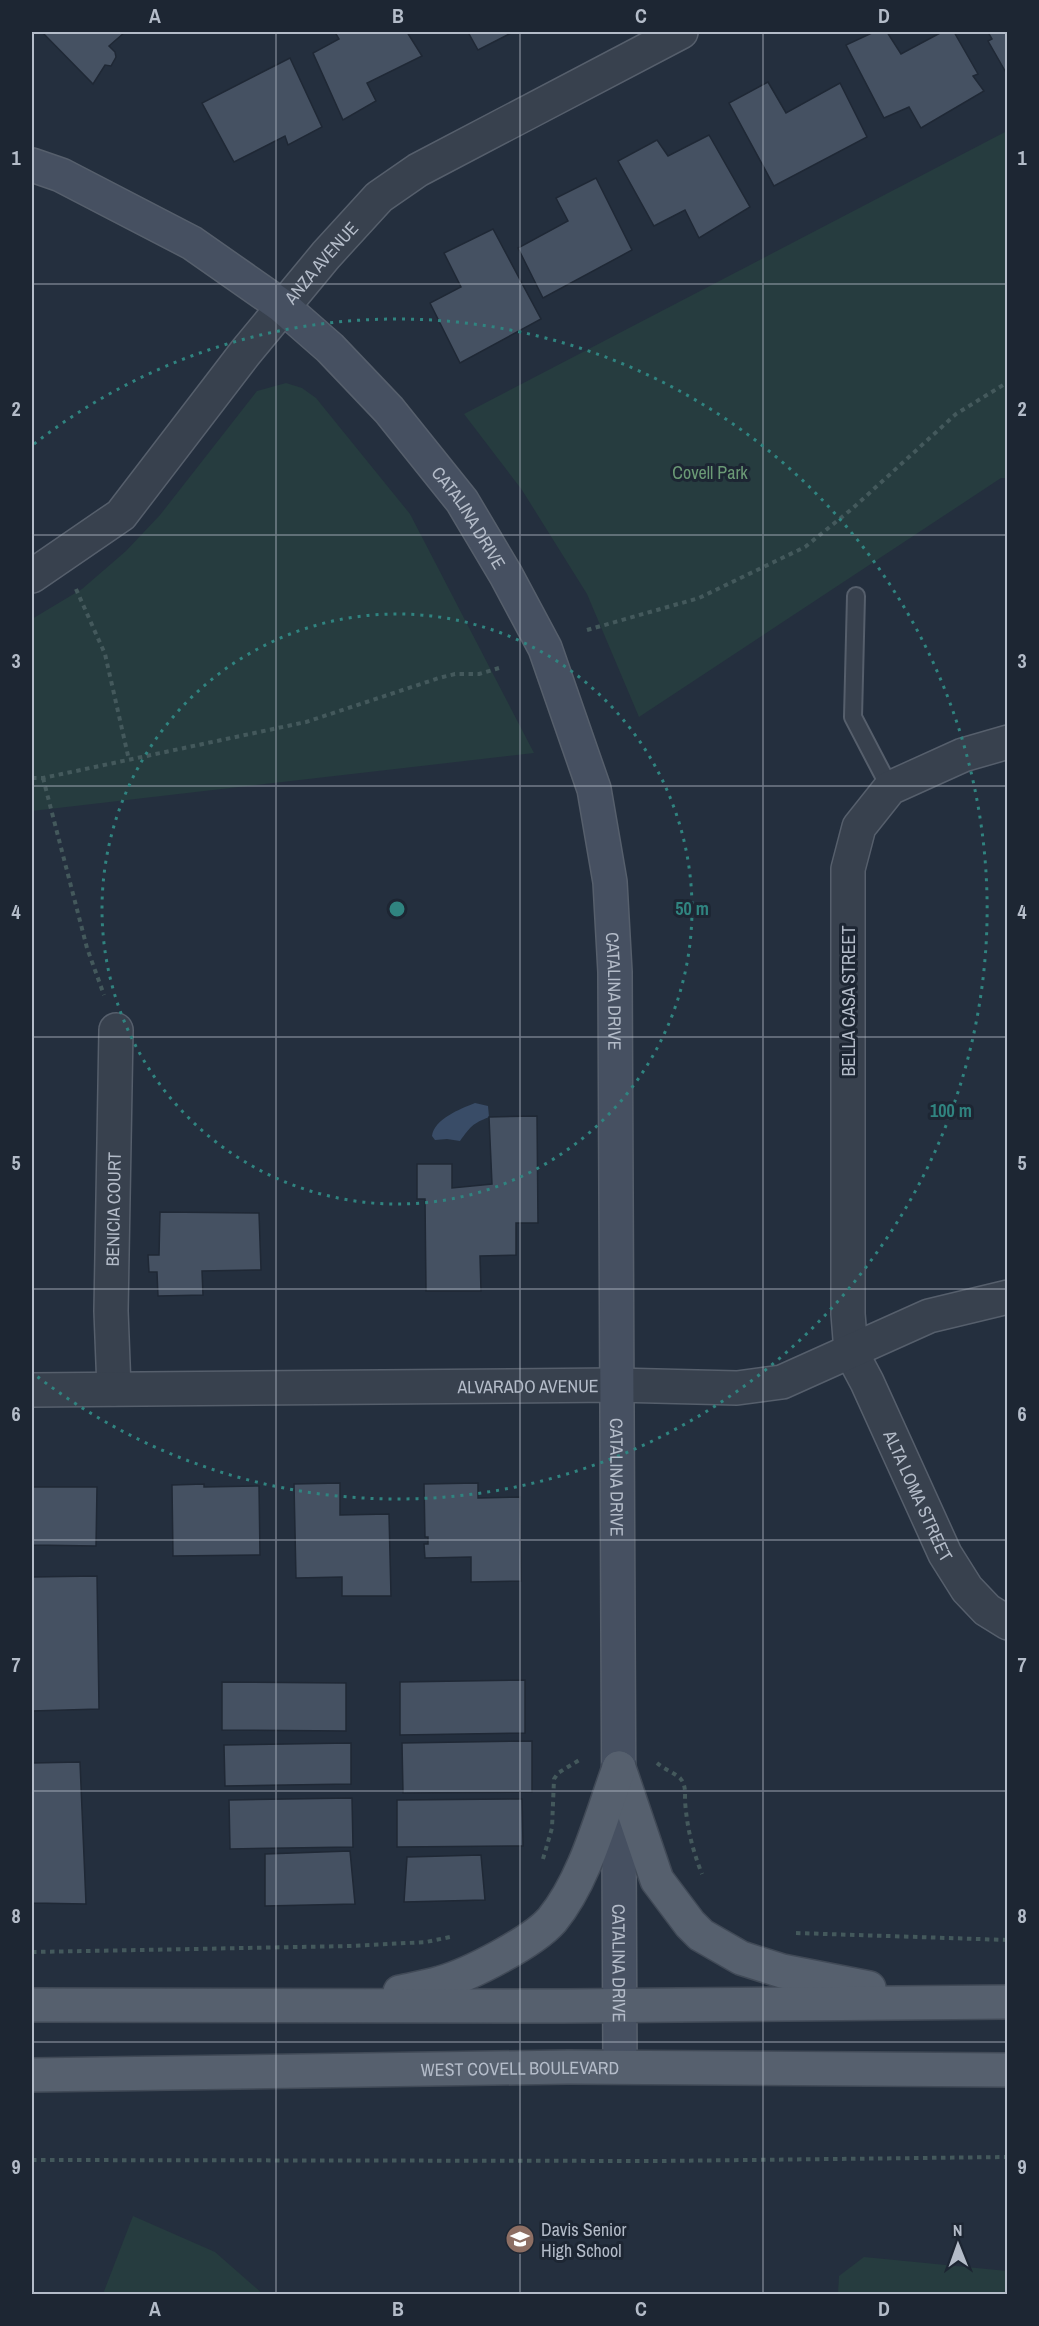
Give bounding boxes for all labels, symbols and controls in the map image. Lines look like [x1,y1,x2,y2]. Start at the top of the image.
text: A [149,2,161,29]
text: B [392,2,404,29]
text: C [635,2,647,29]
text: D [878,2,890,29]
text: 1 [11,144,21,171]
text: 1 [1017,144,1027,171]
street label: ANZA AVENUE [278,216,363,310]
text: 2 [11,395,21,422]
text: 2 [1017,395,1027,422]
park label: Covell Park [672,460,748,485]
street label: CATALINA DRIVE [426,461,512,574]
text: 3 [11,647,21,674]
text: 3 [1017,647,1027,674]
text: 50 m [675,896,709,921]
text: 4 [11,898,21,925]
text: 4 [1017,898,1027,925]
centre of rings [387,899,407,919]
street label: BELLA CASA STREET [836,926,861,1076]
street label: CATALINA DRIVE [600,931,628,1051]
text: 100 m [930,1098,972,1123]
text: 5 [11,1149,21,1176]
text: 5 [1017,1149,1027,1176]
street label: BENICIA COURT [99,1152,126,1267]
street label: ALVARADO AVENUE [456,1373,599,1399]
text: 6 [11,1400,21,1427]
text: 6 [1017,1400,1027,1427]
street label: CATALINA DRIVE [605,1418,630,1537]
street label: ALTA LOMA STREET [877,1425,959,1566]
text: 7 [11,1651,21,1678]
text: 7 [1017,1651,1027,1678]
text: 8 [11,1902,21,1929]
text: 8 [1017,1902,1027,1929]
street label: CATALINA DRIVE [607,1904,632,2023]
street label: WEST COVELL BOULEVARD [421,2054,619,2082]
text: 9 [11,2153,21,2180]
text: 9 [1017,2153,1027,2180]
north arrow [928,2215,988,2275]
place label: Davis Senior High School [541,2217,626,2263]
text: N [953,2219,963,2241]
school or university icon: Davis Senior High School [504,2223,536,2255]
text: A [149,2295,161,2322]
text: B [392,2295,404,2322]
text: C [635,2295,647,2322]
text: D [878,2295,890,2322]

